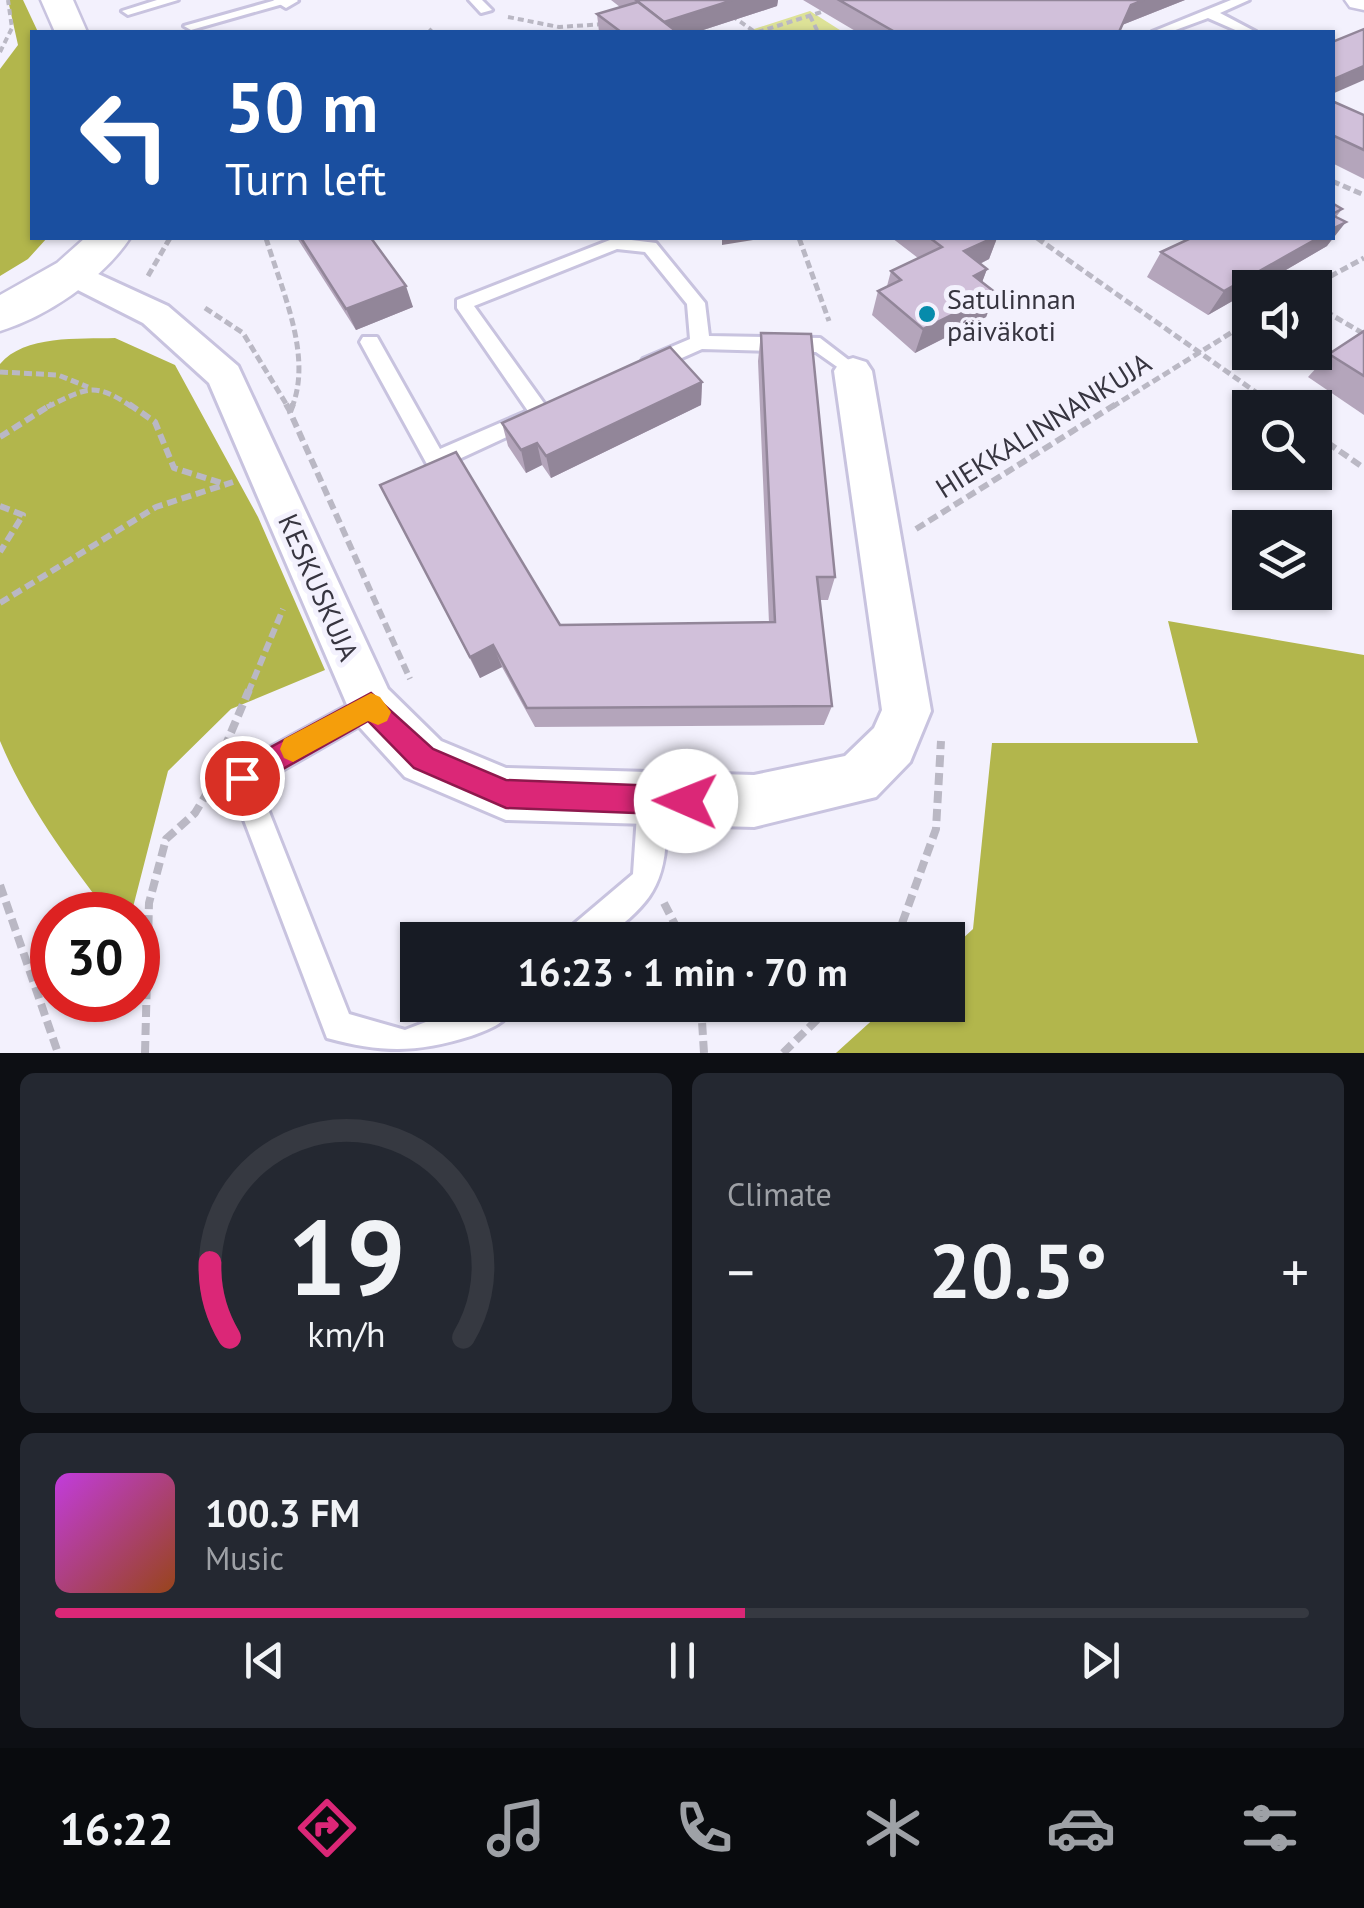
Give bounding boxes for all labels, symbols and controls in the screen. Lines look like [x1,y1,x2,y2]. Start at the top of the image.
text: 50 m [225,61,378,151]
icon: left [60,70,190,200]
text: Turn left [225,149,386,207]
map controls [1232,270,1332,610]
button: sound [1232,270,1332,370]
place label: Satulinnan päiväkoti [947,280,1076,349]
marker: Satulinnan päiväkoti [916,303,938,325]
street label: HIEKKALINNANKUJA [928,344,1158,506]
button: search [1232,390,1332,490]
street label: KESKUSKUJA [270,508,368,667]
button: layers [1232,510,1332,610]
pin [200,736,285,821]
position arrow [634,749,738,853]
icon: arrive [215,751,270,806]
speed limit sign: 30 [30,892,160,1022]
text: 16:23 · 1 min · 70 m [517,947,848,996]
text: Climate [727,1173,832,1215]
text: 19 [287,1189,405,1324]
text: 20.5° [929,1222,1107,1319]
text: − [727,1236,755,1307]
text: + [1281,1236,1309,1307]
text: km/h [307,1311,385,1357]
text: 100.3 FM [205,1488,360,1537]
text: Music [205,1537,284,1579]
icon: previous [237,1633,292,1688]
icon: pause [655,1633,710,1688]
icon: next [1073,1633,1128,1688]
icon: directions [292,1793,362,1863]
icon: music [481,1793,551,1863]
icon: phone [669,1793,739,1863]
icon: climate [858,1793,928,1863]
icon: car [1046,1793,1116,1863]
icon: filters [1235,1793,1305,1863]
text: 16:22 [59,1799,173,1857]

